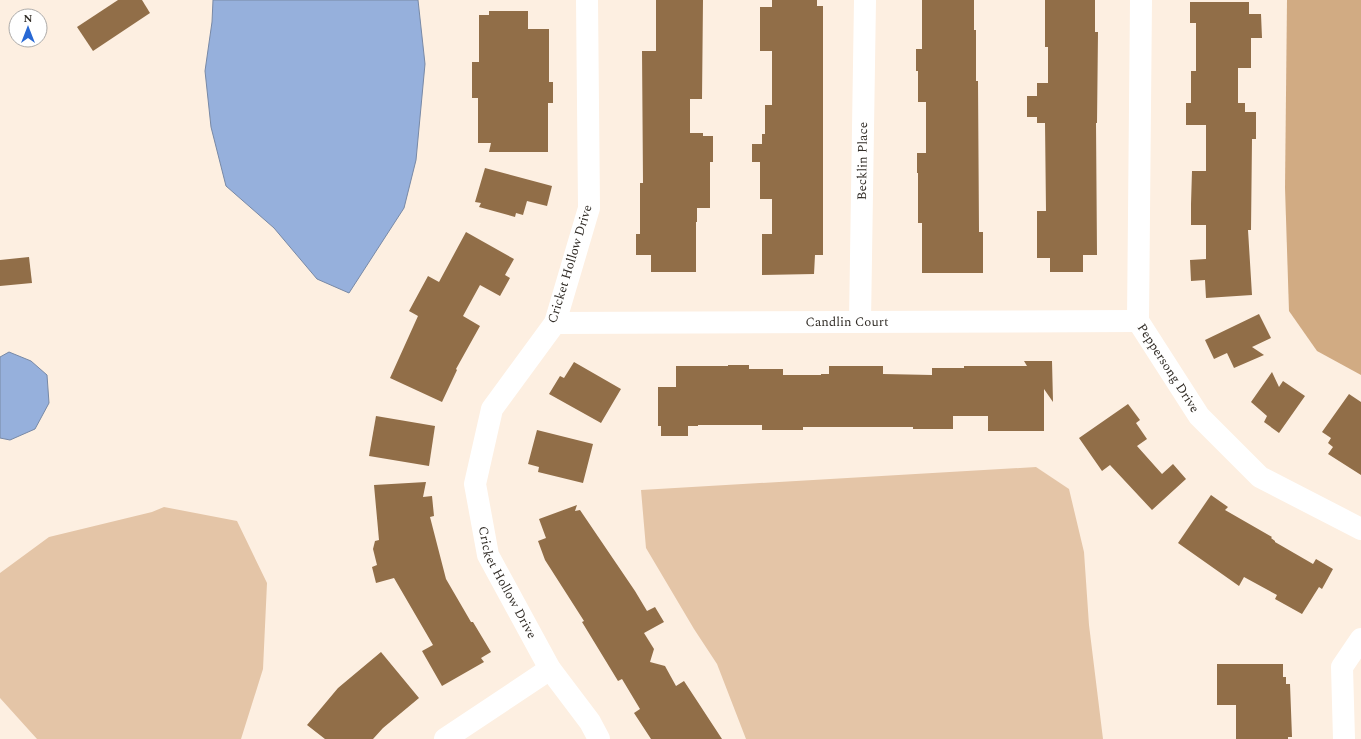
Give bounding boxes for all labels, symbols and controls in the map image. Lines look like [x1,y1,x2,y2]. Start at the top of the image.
north arrow [8,8,48,48]
text: N [24,10,33,27]
street label: Becklin Place [852,122,873,200]
street label: Cricket Hollow Drive [542,202,598,326]
street label: Candlin Court [805,312,889,332]
street label: Peppersong Drive [1132,319,1204,417]
street label: Cricket Hollow Drive [473,524,542,642]

